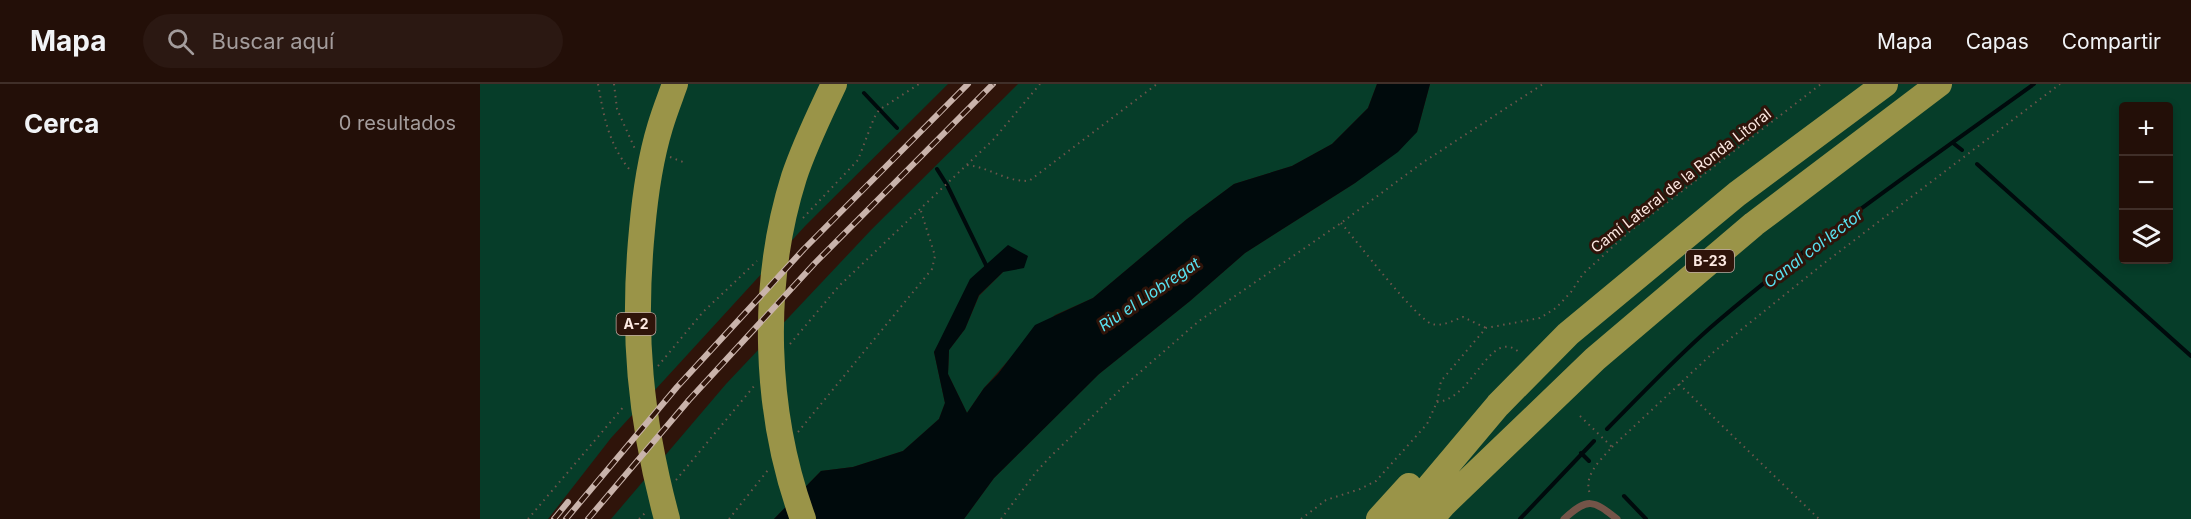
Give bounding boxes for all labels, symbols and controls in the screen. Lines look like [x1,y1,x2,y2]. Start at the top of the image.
search box [143,14,563,68]
text: Mapa [30,24,107,58]
icon: search [164,25,197,58]
text: Buscar aquí [212,28,334,54]
text: Mapa [1877,29,1933,54]
text: Capas [1966,29,2029,54]
text: Compartir [2062,29,2161,54]
map controls [2119,102,2173,264]
button: + [2119,102,2173,156]
street label: Camí Lateral de la Ronda Litoral [1587,104,1775,257]
text: Cerca [24,108,99,139]
text: 0 resultados [339,111,456,135]
button: − [2119,156,2173,210]
water label: Canal col·lector [1759,204,1867,292]
button: layers [2119,210,2173,264]
road number: B-23 [1686,250,1734,272]
water label: Riu el Llobregat [1095,252,1204,335]
road number: A-2 [616,313,656,335]

